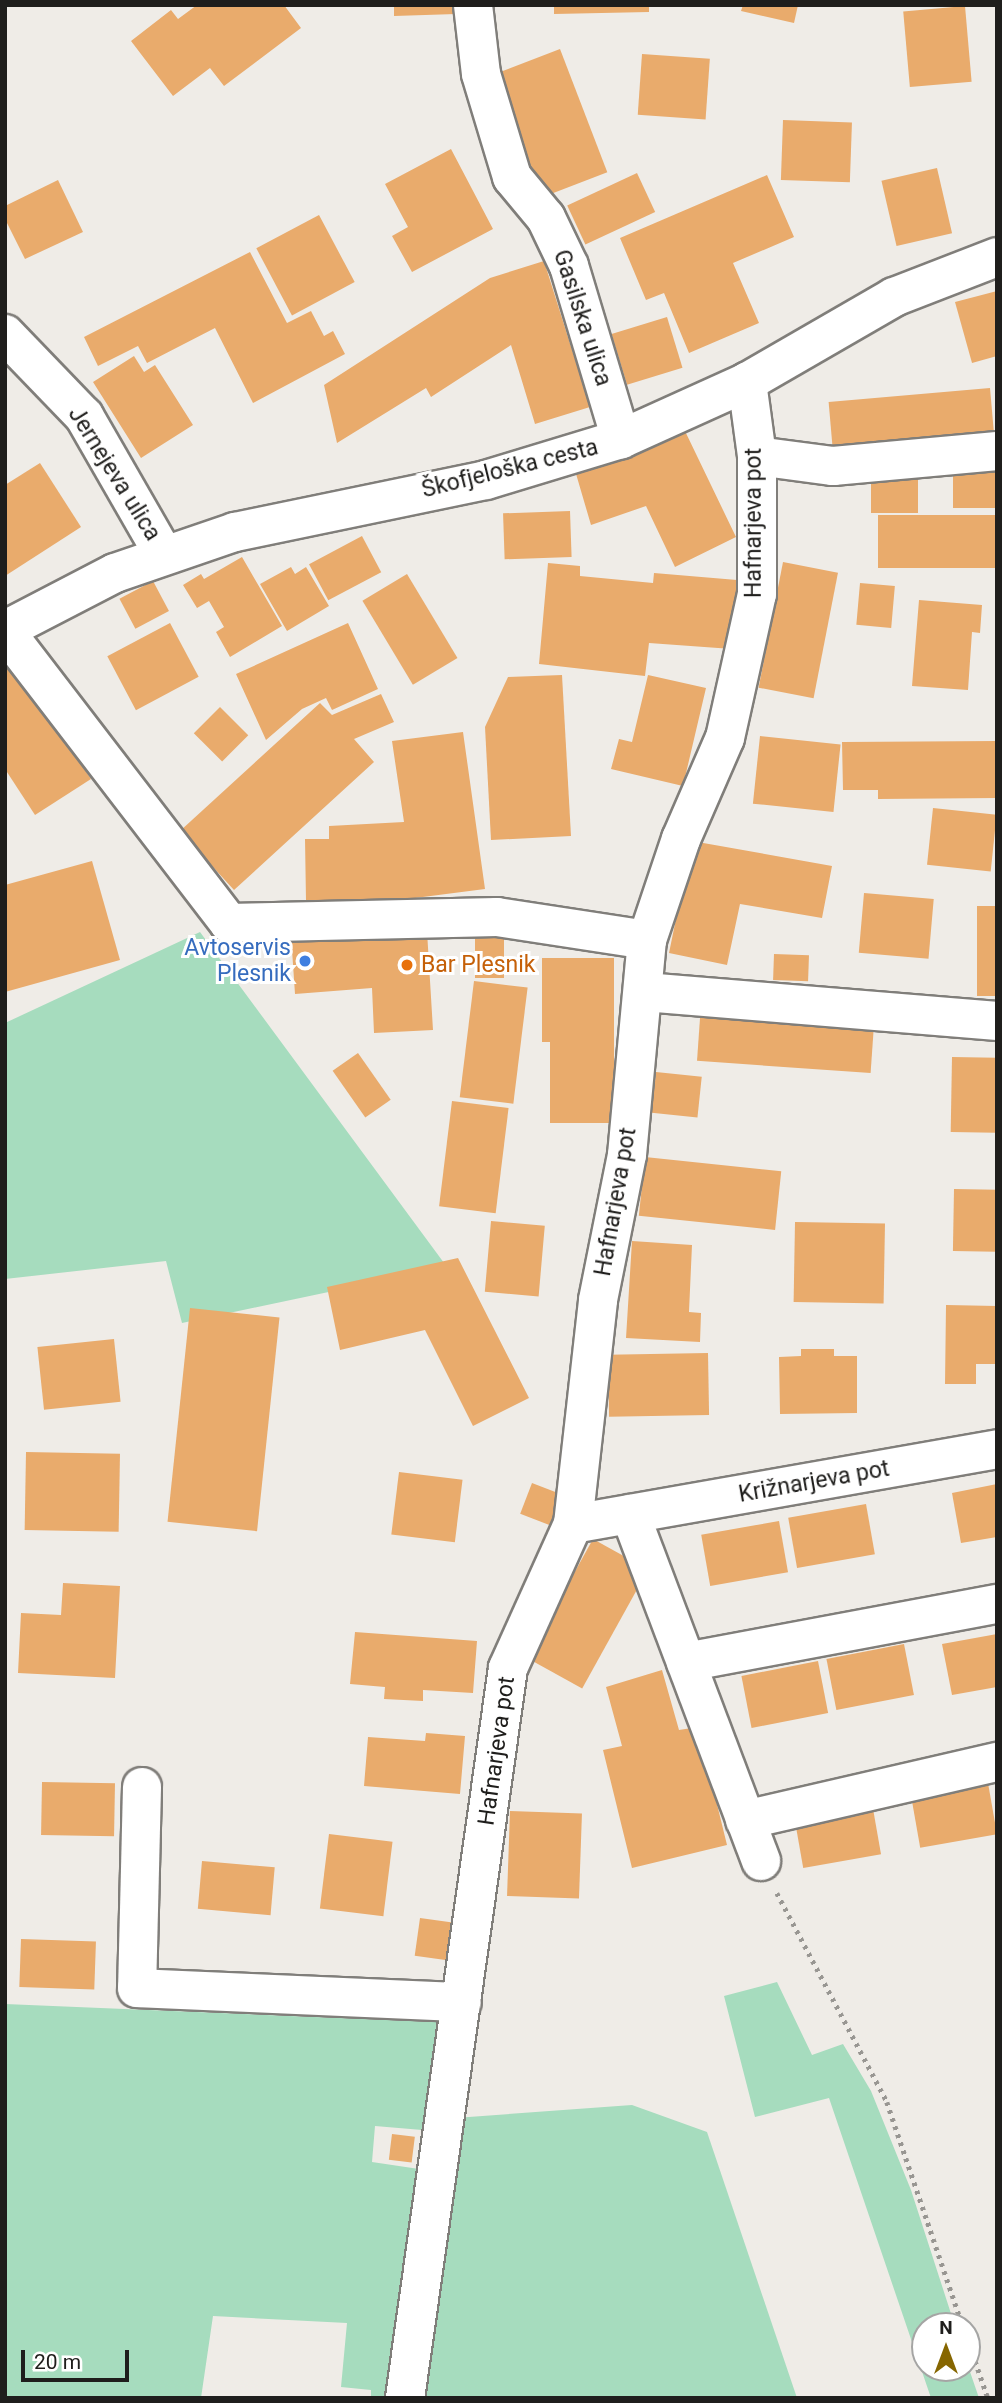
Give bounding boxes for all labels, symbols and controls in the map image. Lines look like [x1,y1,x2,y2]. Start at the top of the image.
street label: Gasilska ulica [547,246,617,390]
street label: Jernejeva ulica [62,402,166,546]
street label: Škofjeloška cesta [419,434,601,504]
street label: Hafnarjeva pot [740,448,768,598]
place label: Avtoservis Plesnik [184,934,291,988]
place label: Bar Plesnik [421,951,535,979]
marker: Avtoservis Plesnik [297,953,313,969]
marker: Bar Plesnik [399,957,415,973]
street label: Hafnarjeva pot [589,1126,643,1278]
street label: Križnarjeva pot [736,1455,892,1509]
street label: Hafnarjeva pot [473,1675,521,1827]
north arrow [911,2312,981,2382]
text: N [939,2316,953,2339]
scale bar [24,2336,133,2380]
text: 20 m [34,2350,81,2374]

